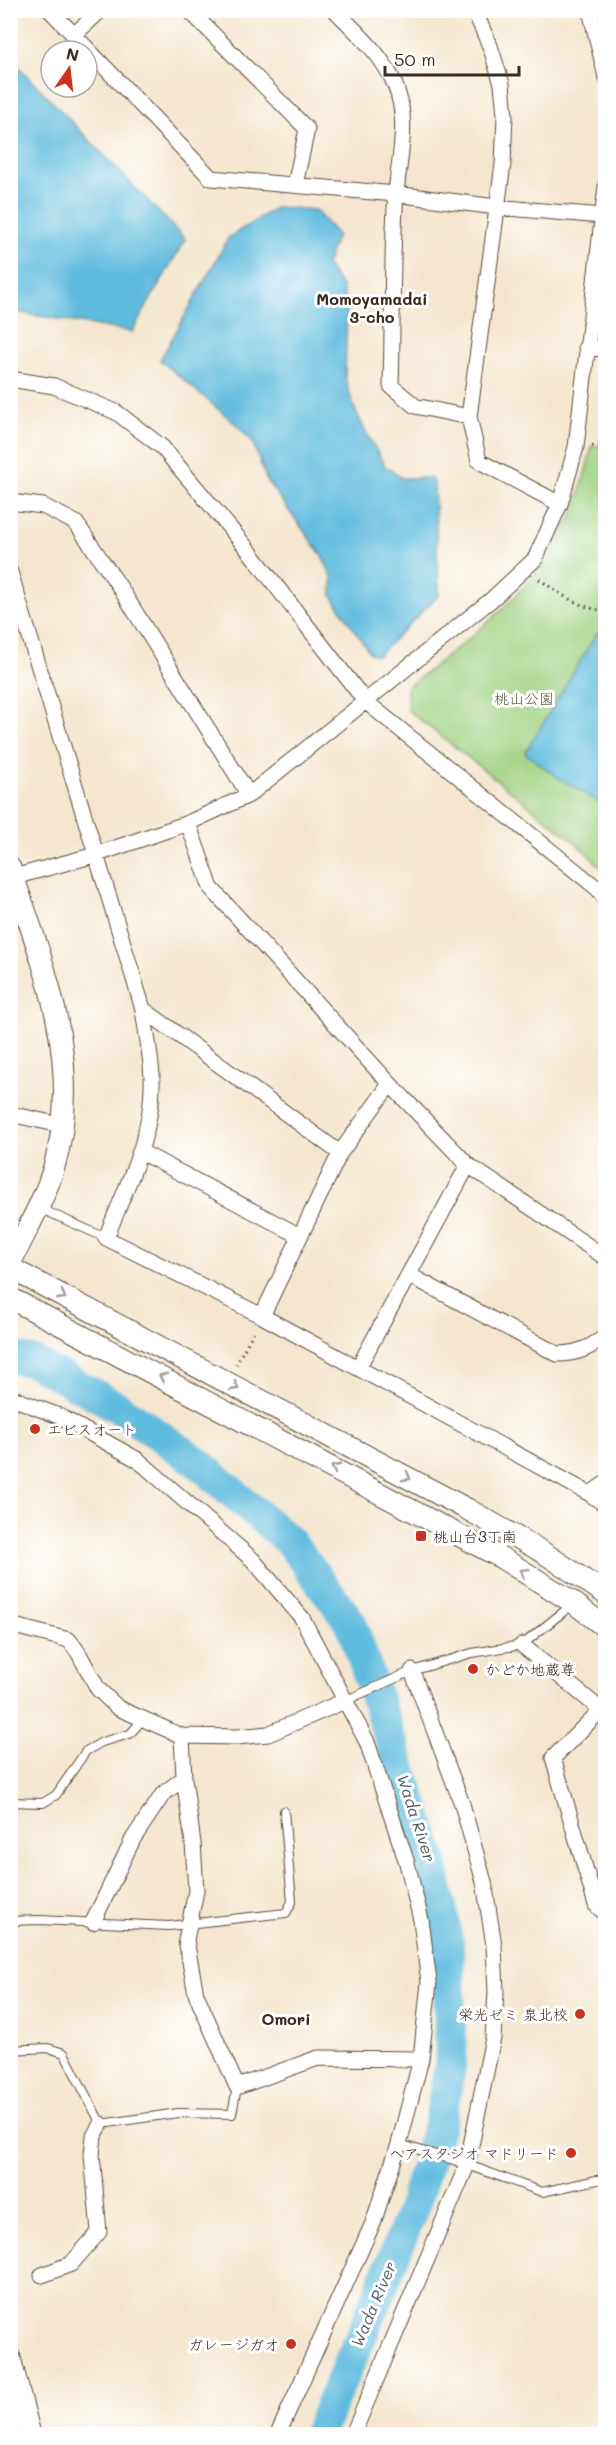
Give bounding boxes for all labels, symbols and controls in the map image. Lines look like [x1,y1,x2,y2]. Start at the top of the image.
north arrow [39,39,99,99]
scale bar [385,39,518,77]
text: N [64,42,81,66]
text: 50 m [394,47,436,71]
district label: Momoyamadai 3-cho [316,288,428,327]
park label: 桃山公園 [494,688,554,708]
one-way arrow [56,1288,67,1300]
one-way arrow [158,1373,169,1384]
one-way arrow [228,1380,239,1391]
place label: エビスオート [47,1419,137,1439]
marker: エビスオート [28,1422,42,1436]
one-way arrow [331,1464,341,1475]
one-way arrow [401,1470,412,1481]
place label: 桃山台3丁南 [433,1526,517,1546]
marker: 桃山台3丁南 [414,1529,428,1543]
one-way arrow [520,1568,531,1579]
place label: かどか地蔵尊 [485,1659,575,1679]
marker: かどか地蔵尊 [466,1662,480,1676]
water label: Wada River [393,1772,441,1864]
place label: 栄光ゼミ 泉北校 [458,2004,568,2024]
marker: 栄光ゼミ 泉北校 [573,2007,587,2021]
district label: Omori [261,2008,311,2029]
place label: ヘアスタジオ マドリード [389,2143,559,2163]
marker: ヘアスタジオ マドリード [564,2146,578,2160]
water label: Wada River [346,2258,400,2350]
place label: ガレージガオ [188,2334,279,2354]
marker: ガレージガオ [284,2337,298,2351]

